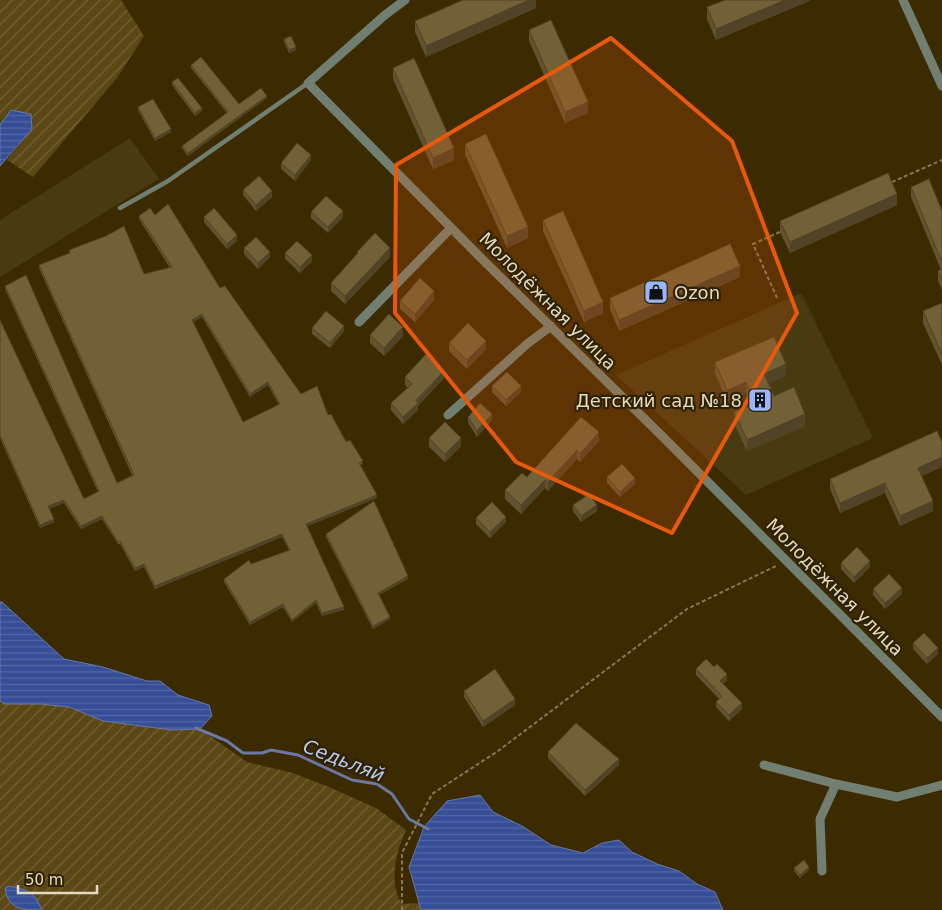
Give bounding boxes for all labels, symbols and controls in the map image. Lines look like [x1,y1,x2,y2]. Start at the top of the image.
street label: Молодёжная улица [475,228,621,374]
shop icon: Ozon [643,279,669,305]
place label: Ozon [674,282,720,303]
building icon: Детский сад №18 [747,387,773,413]
place label: Детский сад №18 [576,390,742,411]
street label: Молодёжная улица [762,514,908,660]
water label: Седьляй [300,734,388,786]
scale bar [18,862,96,894]
text: 50 m [25,871,63,889]

